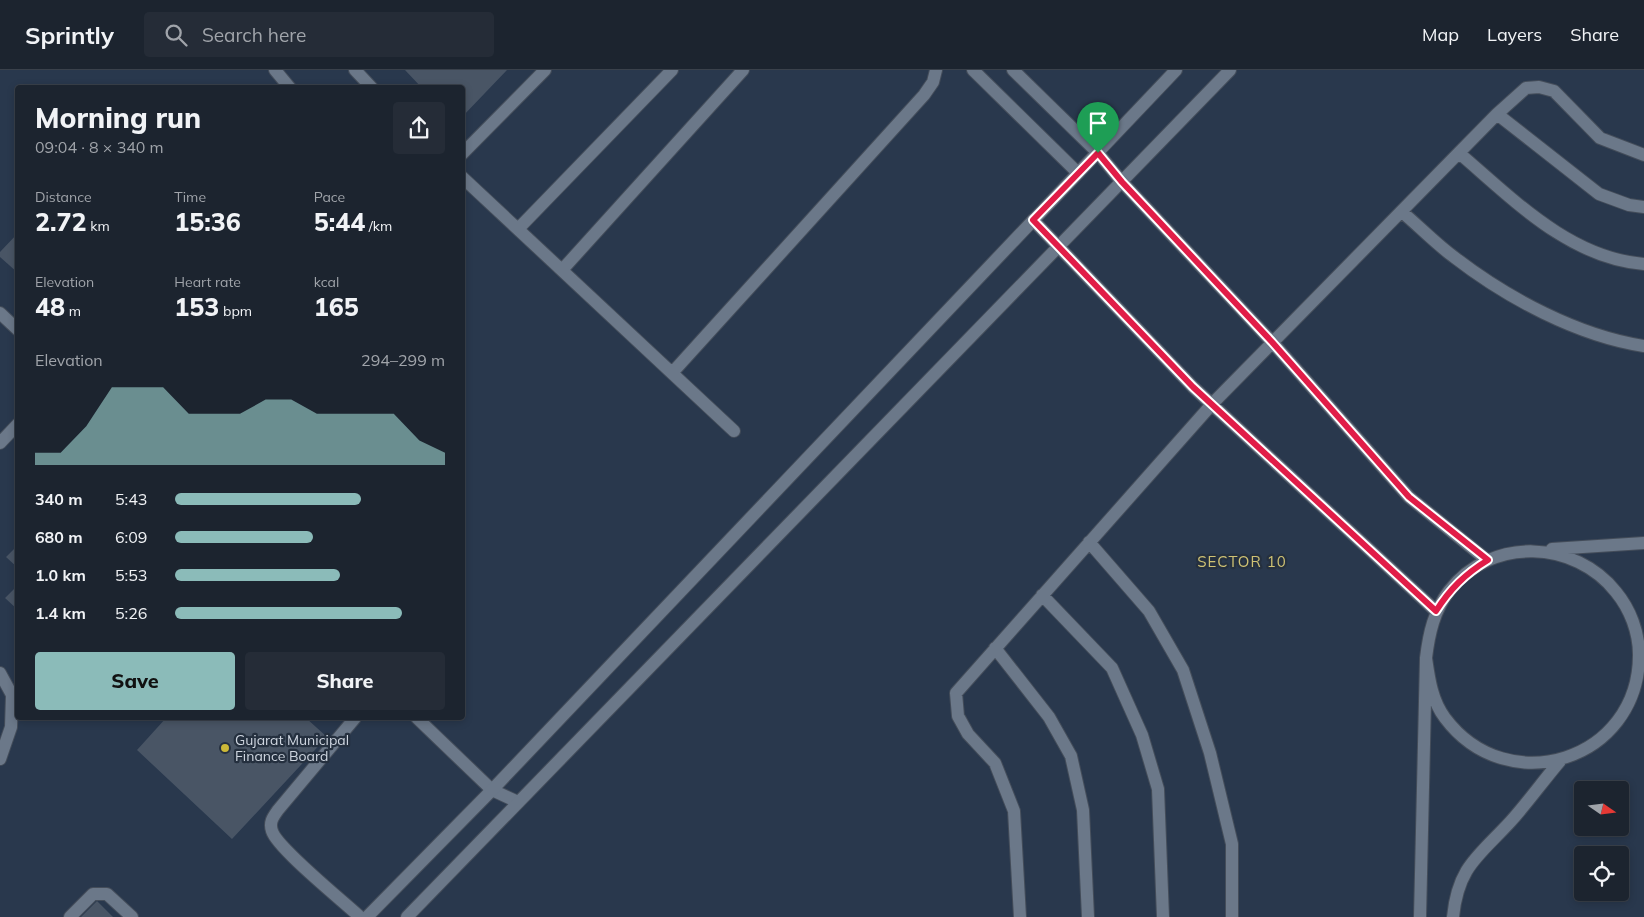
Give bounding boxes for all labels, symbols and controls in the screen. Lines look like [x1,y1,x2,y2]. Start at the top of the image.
search box [144,12,494,57]
text: Sprintly [25,20,114,50]
icon: search [162,21,190,49]
text: Search here [202,23,306,47]
text: Map [1422,23,1459,46]
text: Layers [1487,23,1542,46]
text: Share [1570,23,1619,46]
text: Morning run [35,100,201,135]
button: share [393,102,445,154]
pin [1077,102,1119,153]
icon: arrive [1084,109,1112,137]
text: 09:04 · 8 × 340 m [35,137,164,157]
text: Distance [35,188,92,206]
text: Time [174,188,206,206]
text: Pace [314,188,345,206]
text: 2.72 [35,206,87,237]
text: 15:36 [174,206,241,237]
text: 5:44 [314,206,365,237]
text: km [87,217,110,235]
text: /km [365,217,392,235]
text: Elevation [35,273,94,291]
text: Heart rate [174,273,241,291]
text: kcal [314,273,339,291]
text: 48 [35,291,65,322]
text: 153 [174,291,219,322]
text: 165 [314,291,359,322]
text: m [65,302,81,320]
text: bpm [219,302,252,320]
text: Elevation [35,350,103,370]
text: 294–299 m [361,350,445,370]
text: 340 m [35,489,83,509]
text: 5:43 [115,489,147,509]
text: 680 m [35,527,83,547]
text: 6:09 [115,527,147,547]
district label: SECTOR 10 [1197,552,1287,571]
text: 1.0 km [35,565,86,585]
text: 5:53 [115,565,147,585]
text: 1.4 km [35,603,86,623]
text: 5:26 [115,603,147,623]
button: Save [35,652,235,710]
button: Share [245,652,445,710]
place label: Gujarat Municipal Finance Board [235,731,349,765]
marker: Gujarat Municipal Finance Board [219,742,231,754]
north arrow [1574,781,1629,836]
map controls [1574,781,1629,901]
button: locate [1574,846,1629,901]

